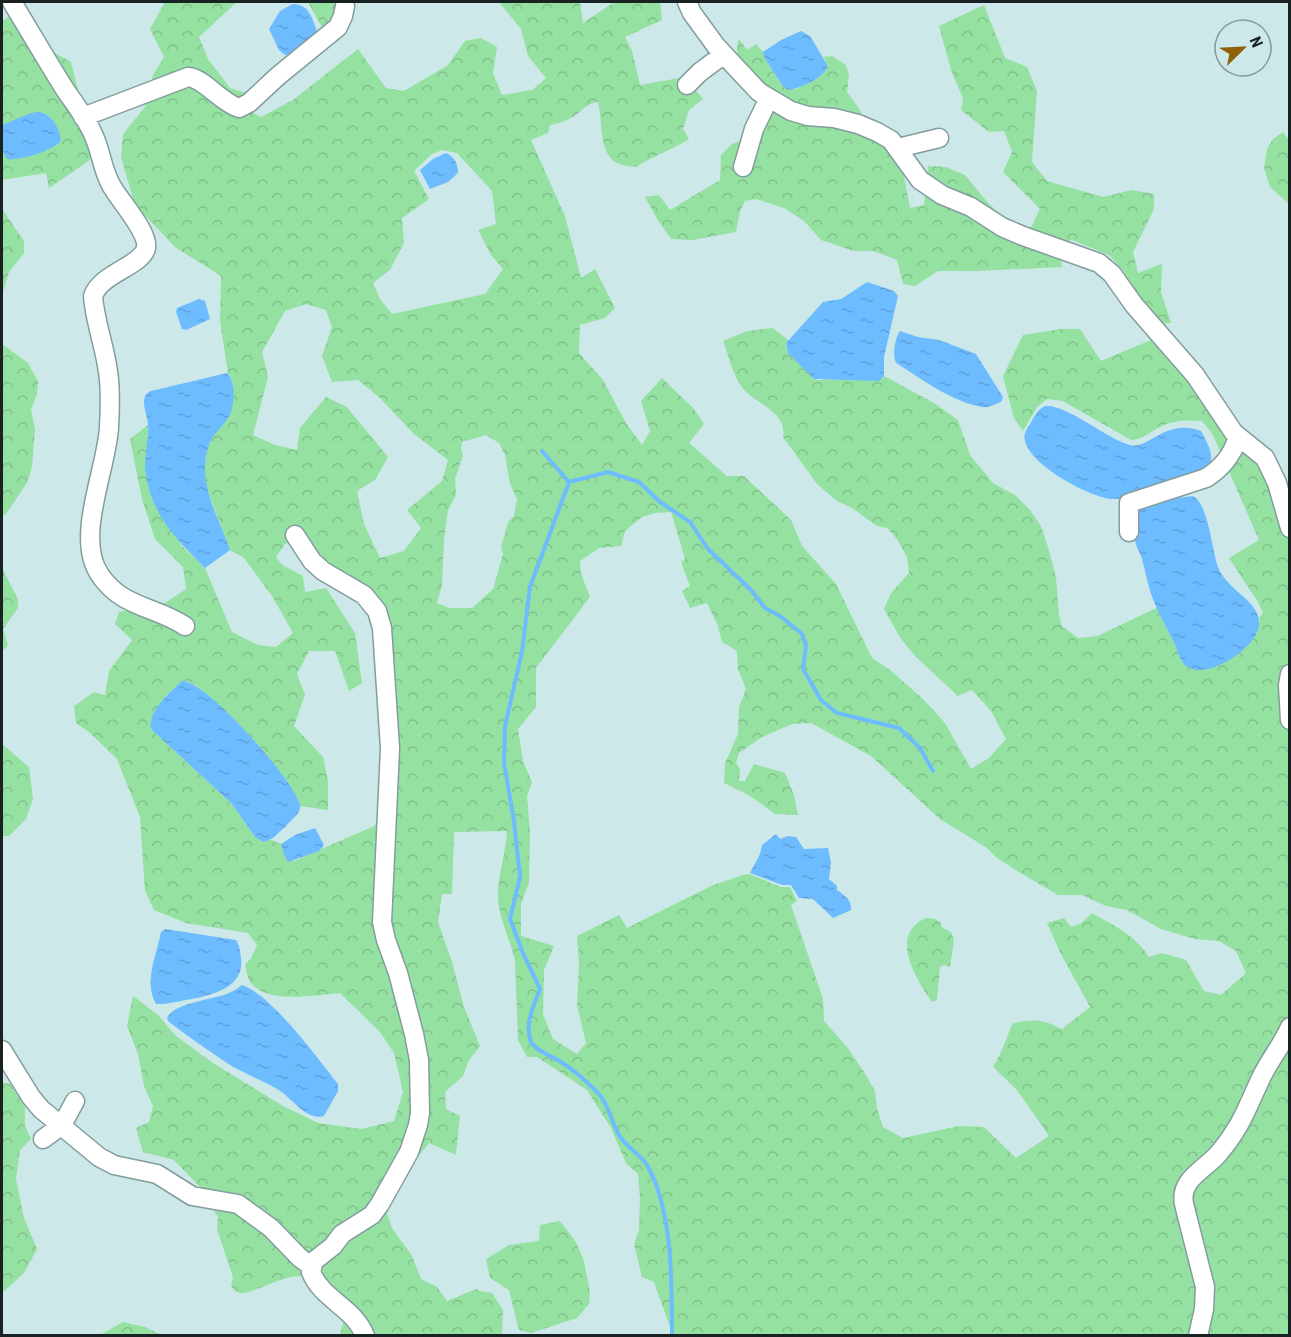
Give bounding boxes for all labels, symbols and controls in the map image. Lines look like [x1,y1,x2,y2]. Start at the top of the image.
north arrow [1213,18,1273,78]
text: N [1246,34,1267,50]

